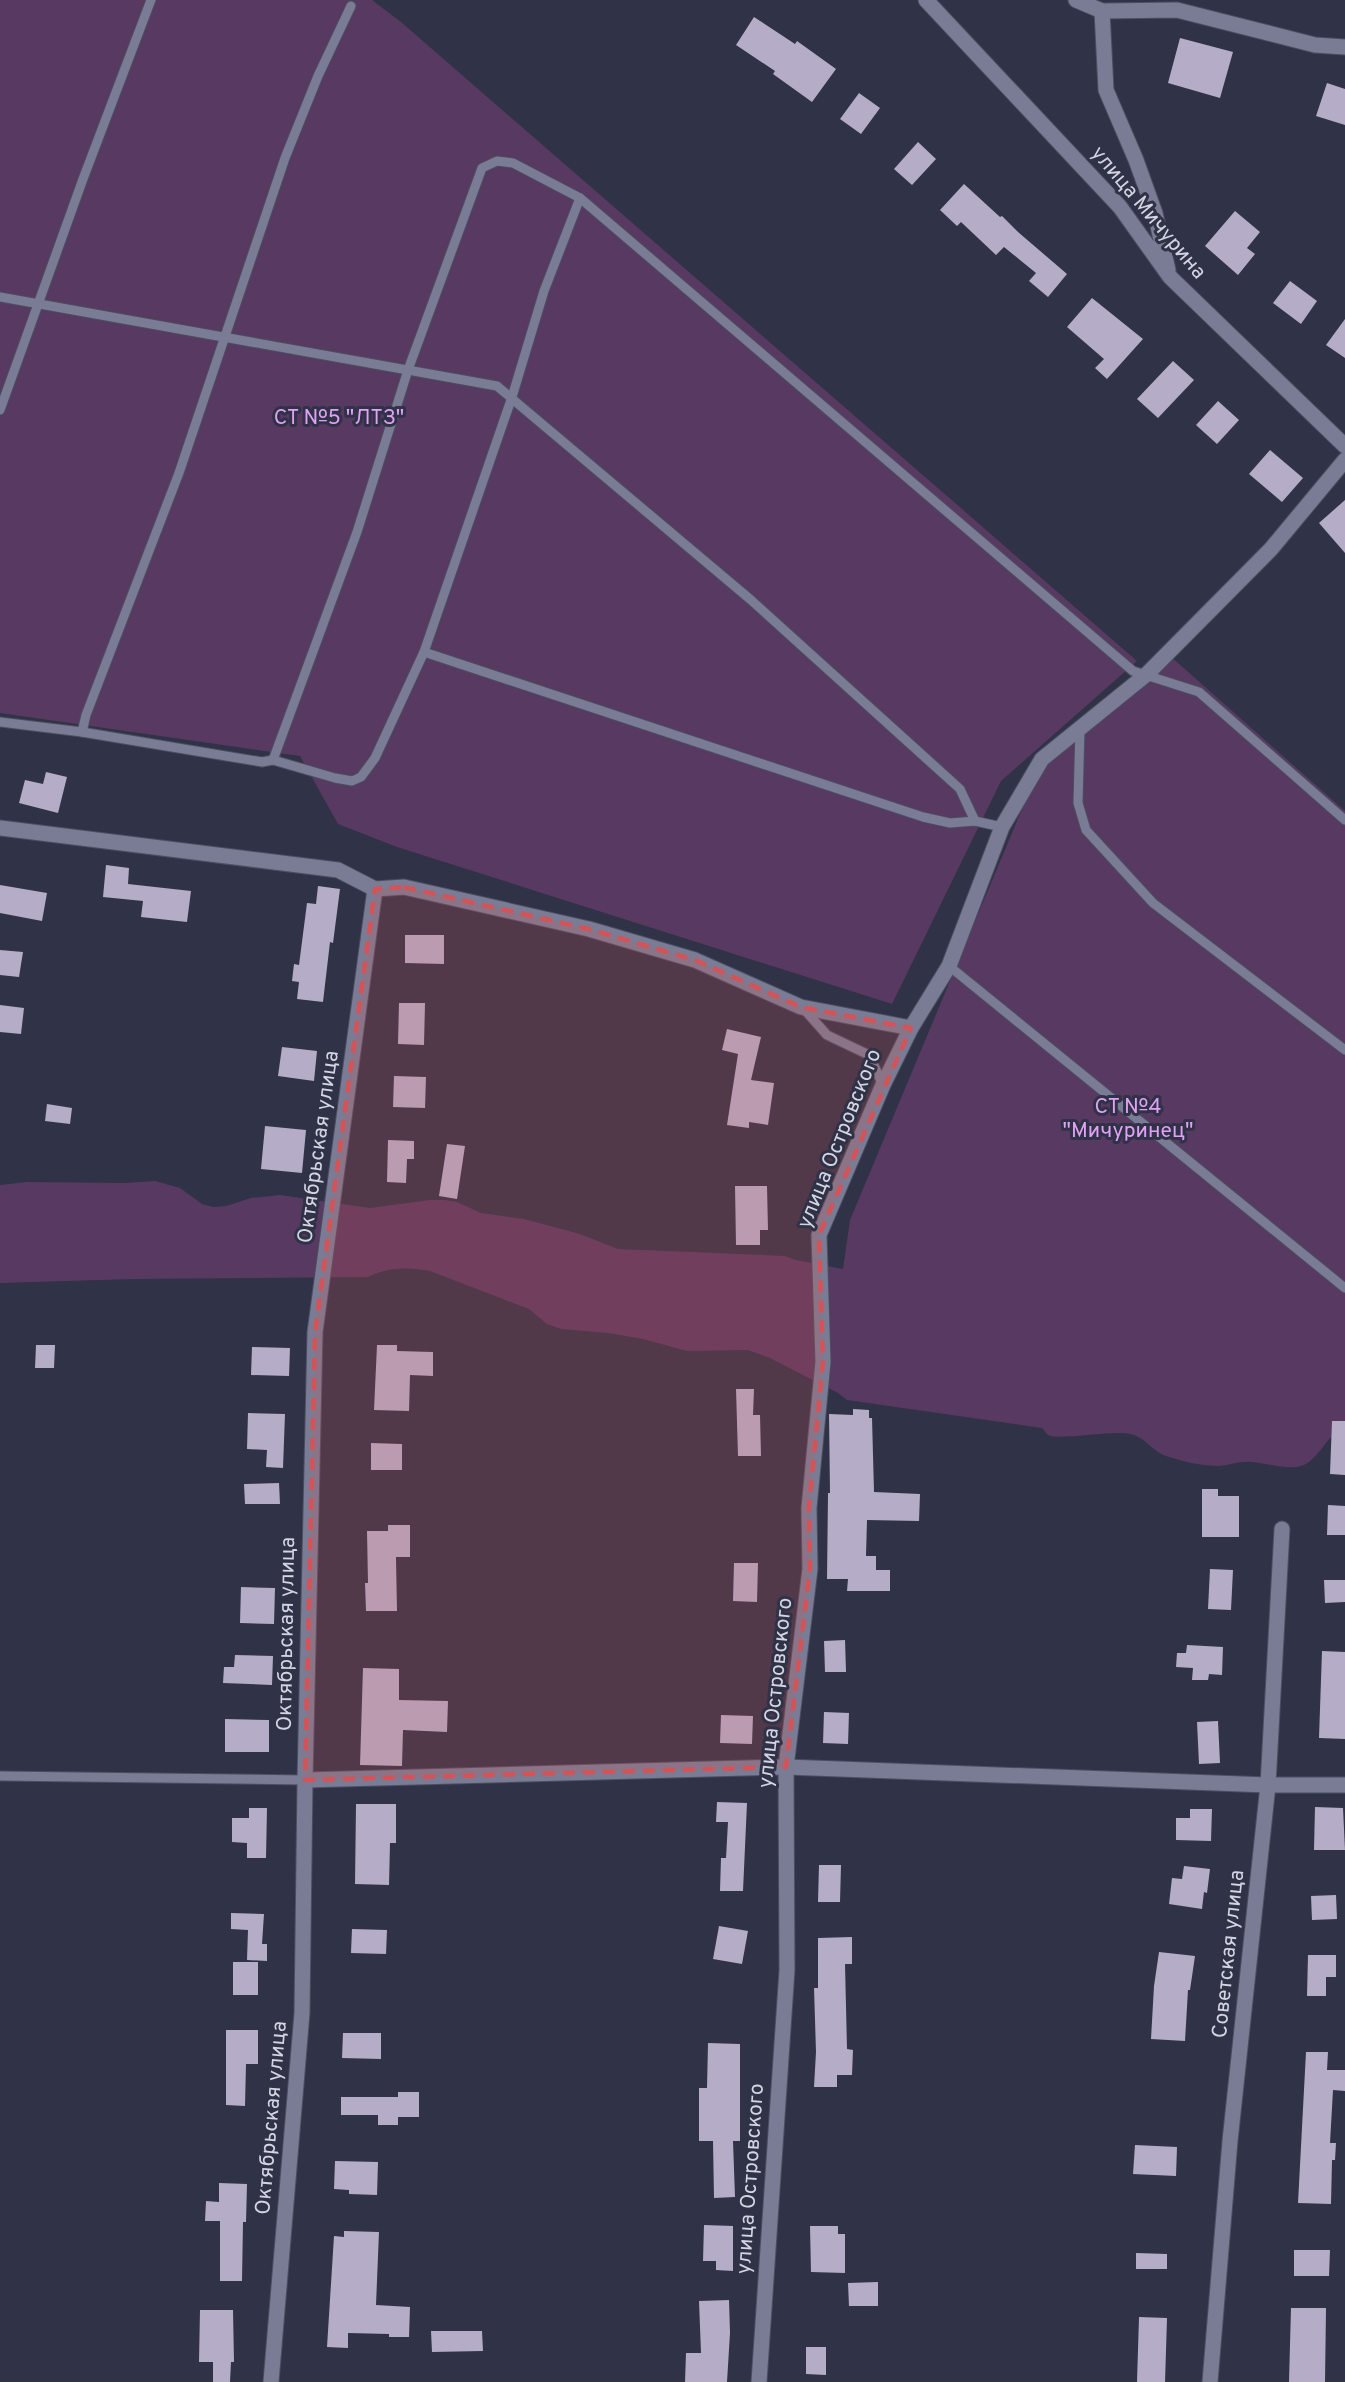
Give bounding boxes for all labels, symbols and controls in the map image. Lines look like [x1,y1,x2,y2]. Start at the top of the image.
street label: улица Мичурина [1084,141,1212,285]
park label: СТ №5 "ЛТЗ" [274,405,404,432]
street label: улица Островского [792,1045,888,1233]
street label: Октябрьская улица [292,1049,346,1245]
park label: СТ №4 "Мичуринец" [1063,1094,1193,1145]
street label: Октябрьская улица [272,1537,302,1731]
street label: улица Островского [753,1596,799,1790]
street label: Советская улица [1207,1868,1251,2040]
street label: Октябрьская улица [250,2020,294,2216]
street label: улица Островского [731,2083,771,2275]

